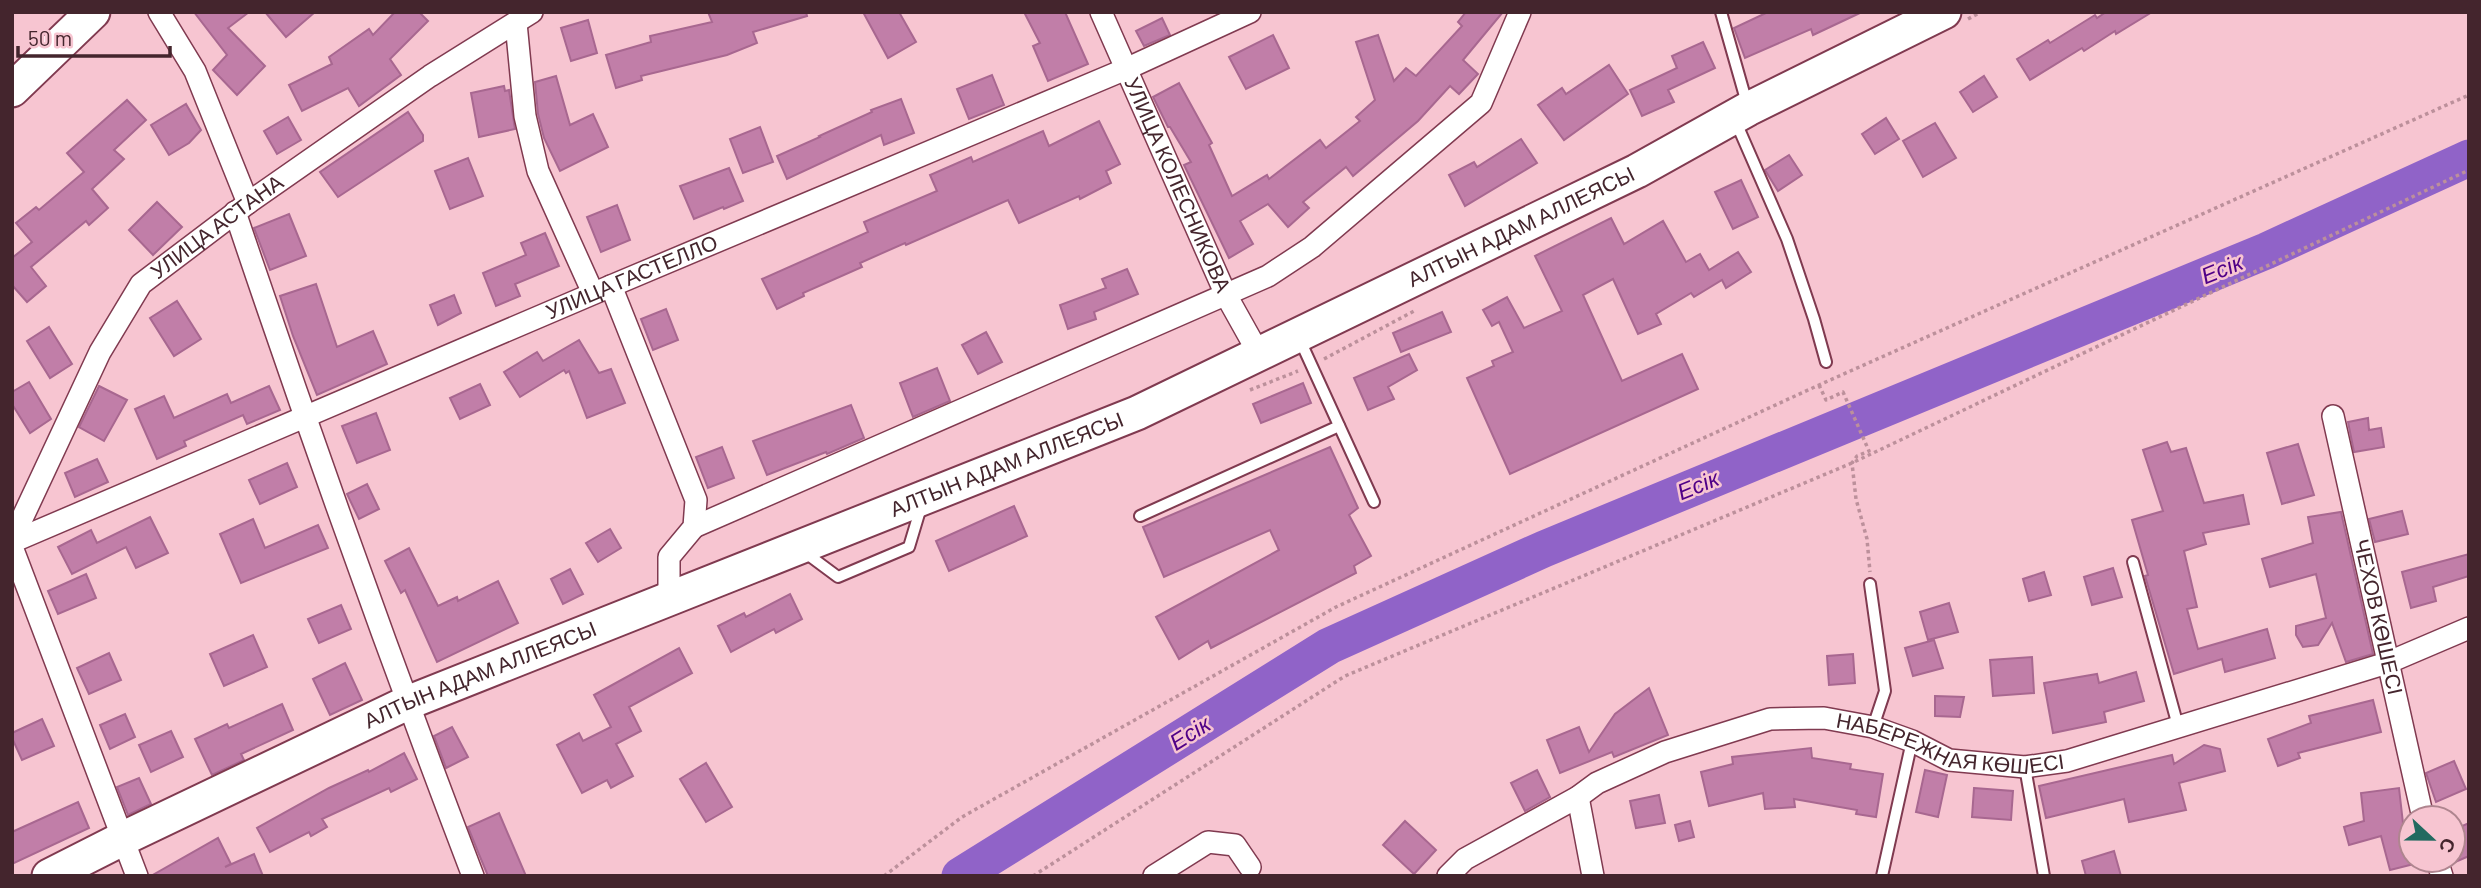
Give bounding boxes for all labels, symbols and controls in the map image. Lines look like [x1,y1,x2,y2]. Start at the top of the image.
scale bar [18,14,170,58]
text: 50 m [28,25,72,50]
street label: УЛИЦА КОЛЕСНИКОВА [1120,73,1237,296]
street label: АЛТЫН АДАМ АЛЛЕЯСЫ [1403,160,1638,291]
street label: УЛИЦА АСТАНА [145,169,287,283]
street label: УЛИЦА ГАСТЕЛЛО [542,229,721,323]
water label: Есік [2197,247,2248,289]
street label: АЛТЫН АДАМ АЛЛЕЯСЫ [886,406,1126,521]
water label: Есік [1673,463,1724,505]
street label: ЧЕХОВ КӨШЕСІ [2350,537,2409,697]
street label: АЛТЫН АДАМ АЛЛЕЯСЫ [359,615,599,733]
street label: НАБЕРЕЖНАЯ КӨШЕСІ [1835,707,2066,778]
water label: Есік [1164,708,1216,755]
north arrow [2397,804,2467,874]
text: С [2435,835,2461,856]

